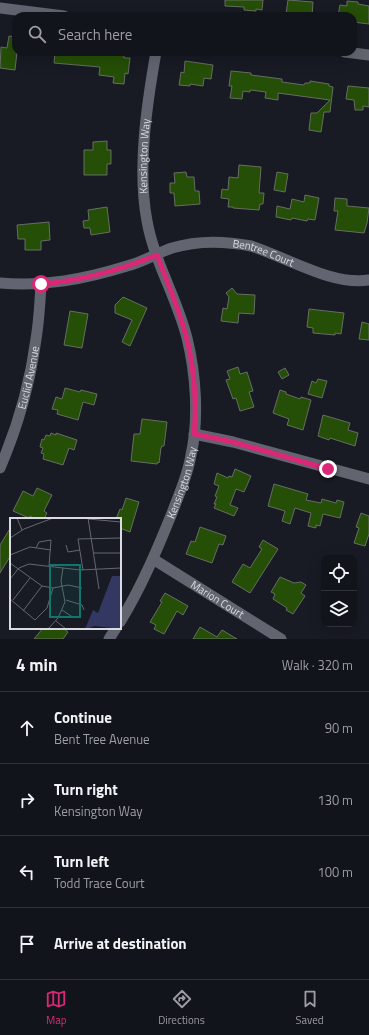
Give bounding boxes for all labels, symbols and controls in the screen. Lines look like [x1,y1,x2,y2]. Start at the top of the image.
search box [12,12,357,56]
icon: search [26,23,48,45]
text: Search here [58,23,132,46]
street label: Kensington Way [135,117,154,194]
street label: Bentree Court [232,235,297,270]
route start [32,275,50,293]
street label: Euclid Avenue [14,345,43,411]
street label: Kensington Way [163,445,201,521]
route end [319,460,337,478]
inset map [10,518,121,629]
map controls [321,555,357,627]
button: locate [321,555,357,591]
street label: Marion Court [188,576,247,622]
button: layers [321,591,357,627]
text: 4 min [16,652,57,678]
text: Walk · 320 m [282,655,353,675]
text: Continue [54,706,112,729]
icon: ahead [16,717,38,739]
text: 90 m [325,718,353,738]
text: Bent Tree Avenue [54,729,150,749]
text: Turn right [54,778,118,801]
icon: right [16,789,38,811]
text: 130 m [317,790,353,810]
text: Kensington Way [54,801,143,821]
text: Turn left [54,850,109,873]
icon: left [16,861,38,883]
text: 100 m [317,862,353,882]
text: Todd Trace Court [54,873,145,893]
text: Arrive at destination [54,932,187,955]
icon: arrive [16,933,38,955]
tab: Map [45,988,67,1028]
tab: Directions [158,988,205,1028]
tab: Saved [296,988,324,1028]

